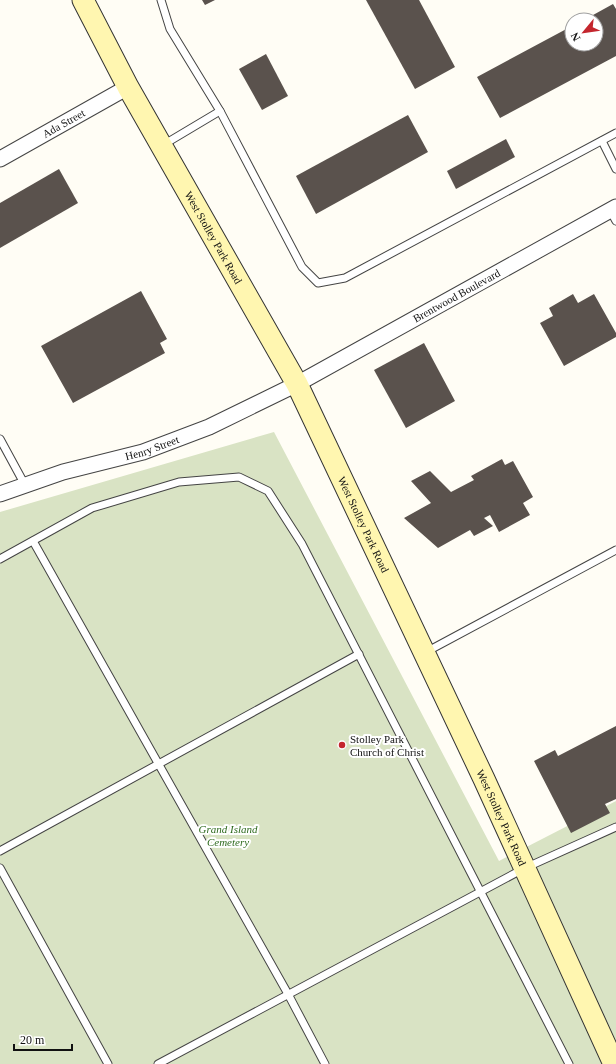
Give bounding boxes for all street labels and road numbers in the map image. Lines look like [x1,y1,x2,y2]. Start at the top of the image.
street label: Ada Street [40,107,87,140]
street label: West Stolley Park Road [182,189,245,286]
street label: Brentwood Boulevard [411,266,502,324]
street label: Henry Street [124,433,180,462]
street label: West Stolley Park Road [336,475,391,575]
street label: West Stolley Park Road [474,767,529,868]

